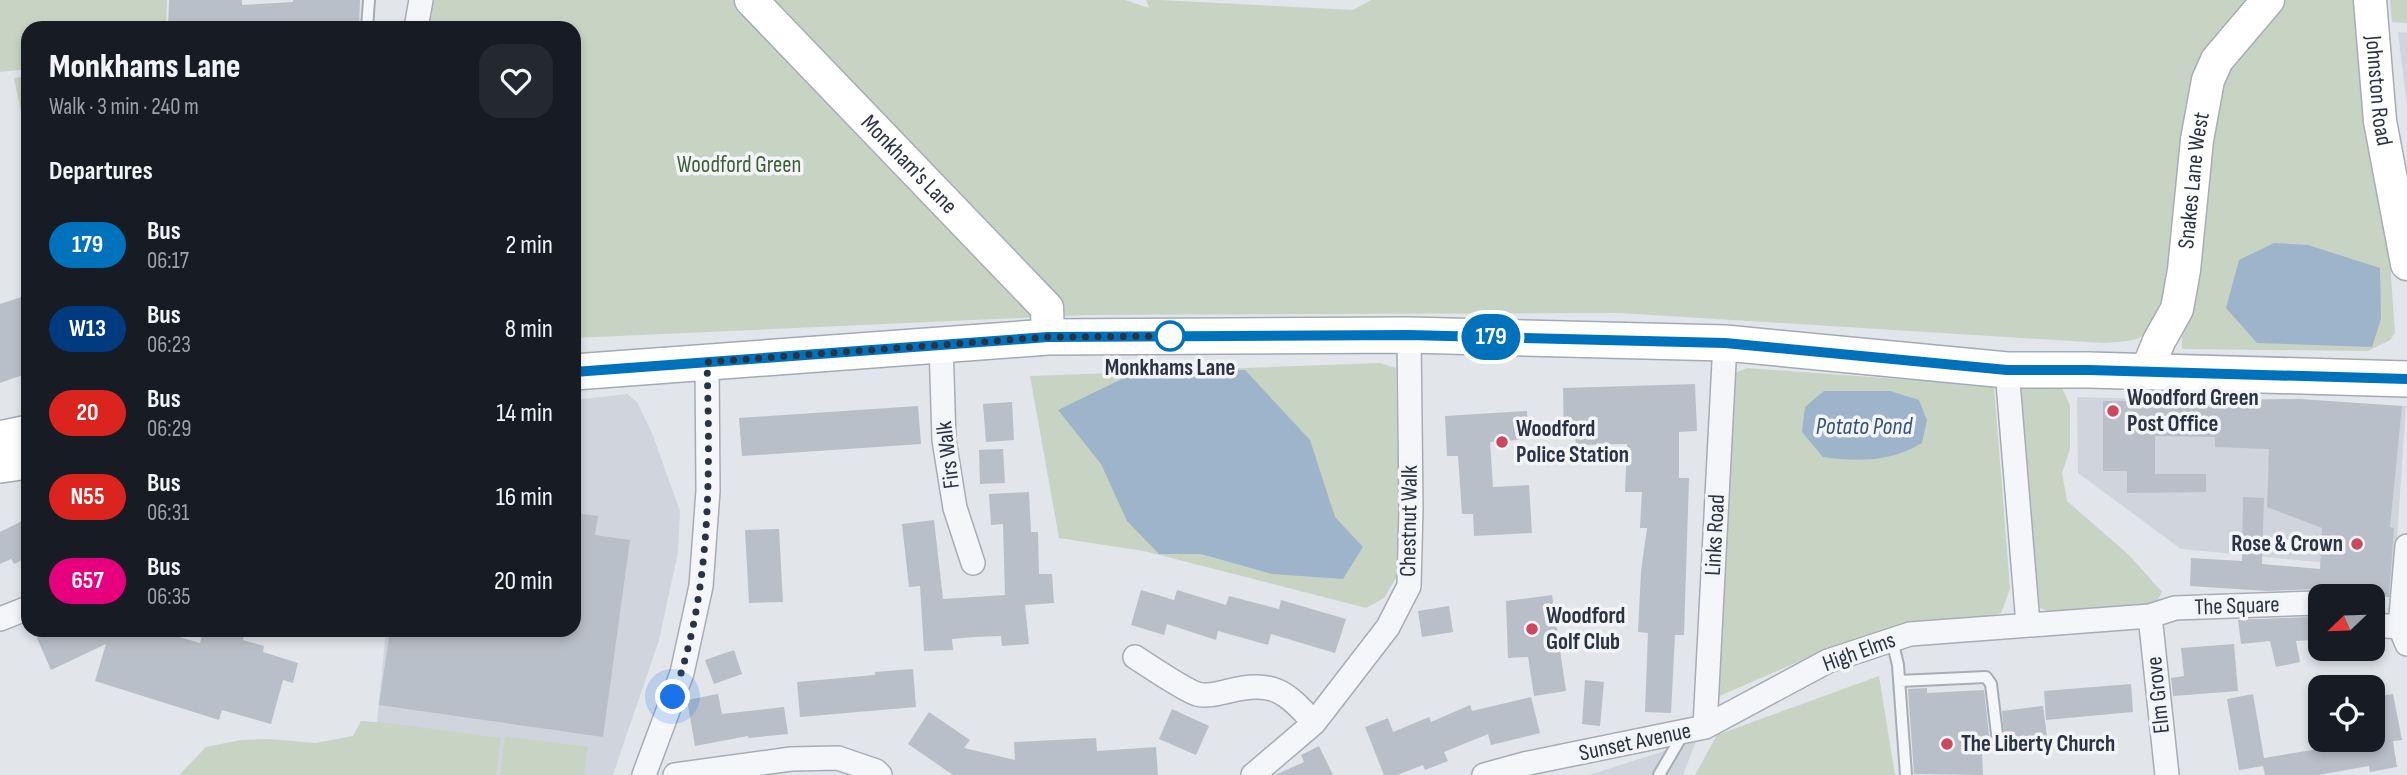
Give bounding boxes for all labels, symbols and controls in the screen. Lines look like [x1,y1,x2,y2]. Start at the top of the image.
street label: Johnston Road [2359,33,2398,148]
button: heart [479,44,553,118]
text: Monkhams Lane [49,47,241,87]
text: Walk · 3 min · 240 m [49,93,199,121]
street label: Monkham's Lane [855,109,963,220]
street label: Snakes Lane West [2172,110,2216,250]
park label: Woodford Green [677,151,801,179]
text: Departures [49,156,153,187]
text: Bus [147,216,181,247]
text: 179 [72,230,103,259]
text: 2 min [505,230,553,261]
text: 06:17 [147,247,189,275]
text: Bus [147,300,181,331]
text: W13 [69,314,106,343]
text: 8 min [505,314,553,345]
line badge: 179 [1451,314,1531,360]
marker: Monkhams Lane [1155,321,1185,351]
text: 179 [1475,322,1507,351]
text: 06:23 [147,331,191,359]
place label: Monkhams Lane [1105,354,1235,382]
text: Bus [147,384,181,415]
place label: Woodford Green Post Office [2127,384,2259,438]
text: 20 [77,398,98,427]
text: 14 min [496,398,553,429]
marker: Woodford Green Post Office [2105,403,2121,419]
water label: Potato Pond [1816,412,1913,441]
text: 06:29 [147,415,191,443]
place label: Woodford Police Station [1516,415,1629,469]
street label: Firs Walk [930,419,966,490]
marker: Woodford Police Station [1494,434,1510,450]
street label: Chestnut Walk [1394,465,1424,577]
text: Bus [147,468,181,499]
text: N55 [71,482,104,511]
text: 16 min [496,482,553,513]
street label: Links Road [1699,494,1731,576]
text: 06:31 [147,499,189,527]
place label: Rose & Crown [2231,530,2343,558]
marker: Rose & Crown [2349,536,2365,552]
text: Bus [147,552,181,583]
text: 657 [71,566,104,595]
text: 20 min [494,566,553,597]
text: 06:35 [147,583,191,611]
north arrow [2308,584,2385,662]
map controls [2308,584,2385,752]
street label: The Square [2194,591,2280,621]
place label: Woodford Golf Club [1546,602,1625,656]
marker: Woodford Golf Club [1524,621,1540,637]
street label: High Elms [1819,626,1899,678]
street label: Elm Grove [2140,655,2176,735]
button: locate [2308,675,2385,752]
your location [655,679,690,714]
street label: Sunset Avenue [1577,716,1693,768]
place label: The Liberty Church [1961,730,2115,758]
marker: The Liberty Church [1939,736,1955,752]

